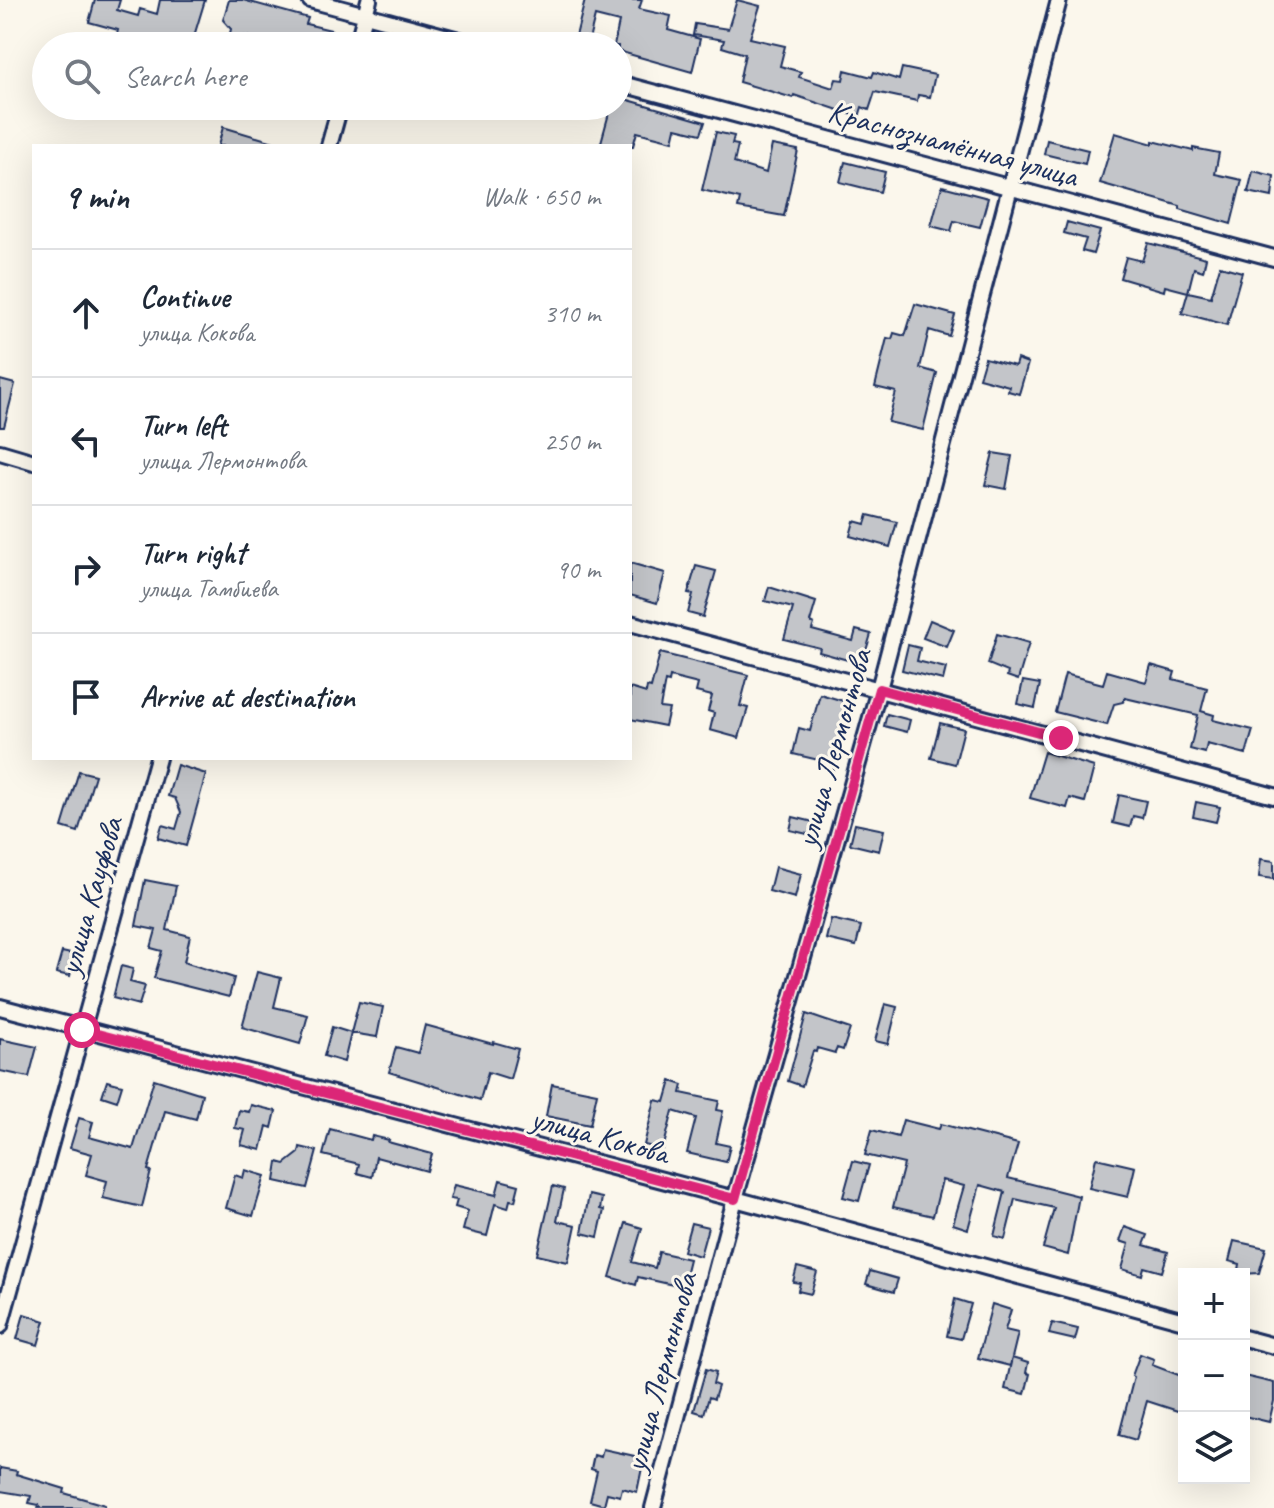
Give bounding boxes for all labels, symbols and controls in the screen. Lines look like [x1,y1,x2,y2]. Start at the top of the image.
search box [32,32,632,120]
icon: search [60,54,104,98]
text: Search here [124,57,246,95]
street label: Краснознамённая улица [824,90,1084,197]
text: 9 min [64,175,129,218]
text: Walk · 650 m [483,180,600,213]
text: Continue [140,278,230,316]
icon: ahead [64,291,108,335]
text: 310 m [544,297,600,330]
text: улица Кокова [140,316,254,349]
text: Turn left [140,406,227,444]
icon: left [64,419,108,463]
text: 250 m [544,425,600,458]
text: улица Лермонтова [140,444,306,477]
text: Turn right [140,534,245,572]
icon: right [64,547,108,591]
text: 90 m [556,553,600,586]
text: улица Тамбиева [140,572,278,605]
street label: улица Лермонтова [785,642,882,854]
icon: arrive [64,675,108,719]
text: Arrive at destination [140,678,355,716]
route end [1043,720,1079,756]
street label: улица Кауфова [48,811,133,982]
route start [64,1012,100,1048]
street label: улица Кокова [525,1097,676,1174]
street label: улица Лермонтова [614,1266,707,1478]
map controls [1178,1268,1250,1484]
button: + [1178,1268,1250,1340]
button: − [1178,1340,1250,1412]
button: layers [1178,1412,1250,1484]

